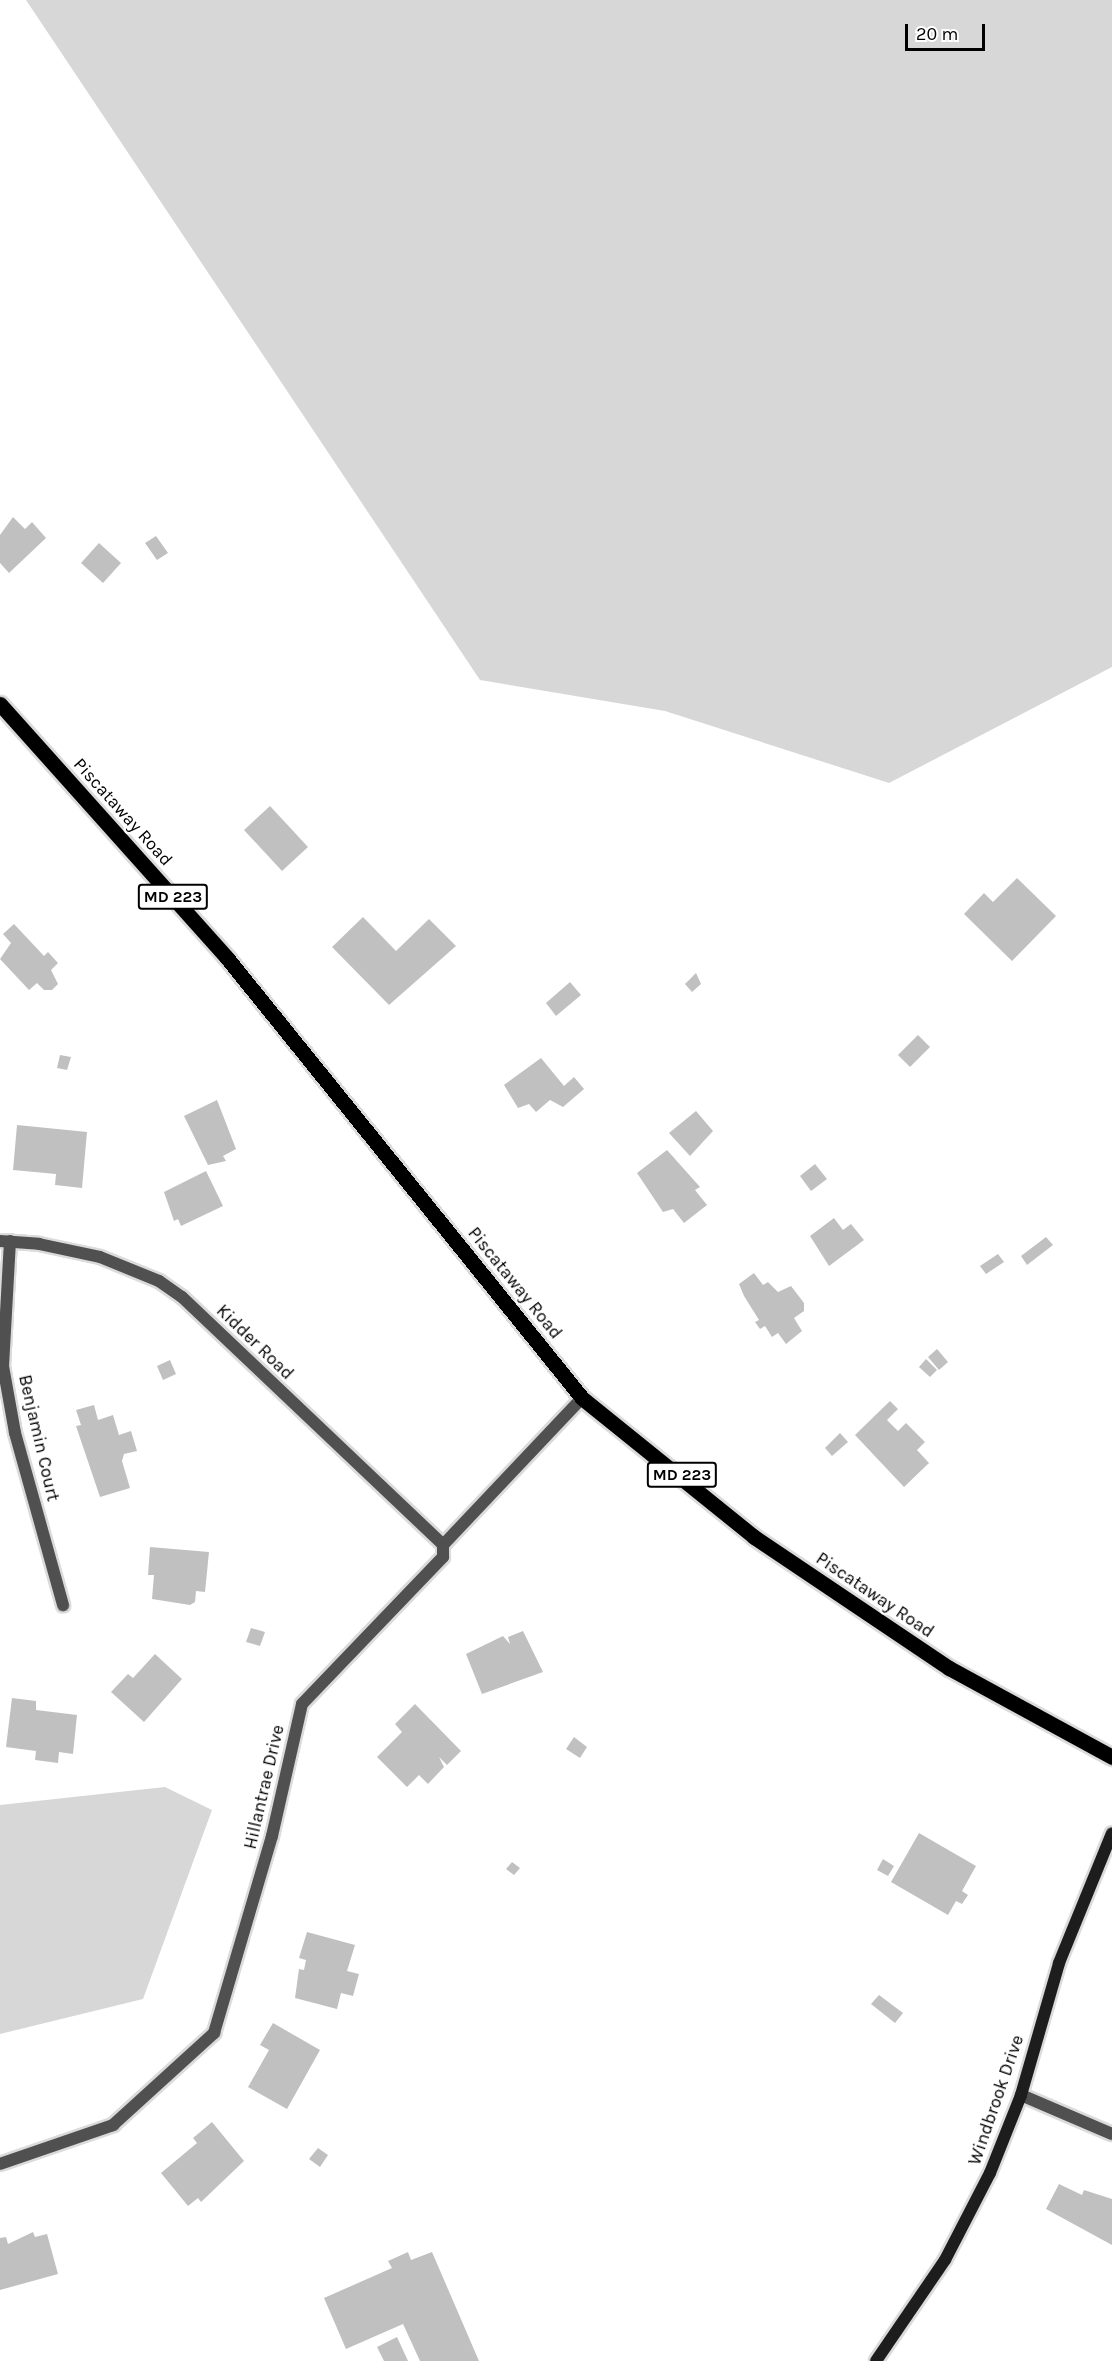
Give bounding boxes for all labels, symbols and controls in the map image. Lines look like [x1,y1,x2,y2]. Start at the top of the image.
scale bar [908,12,988,50]
text: 20 m [916,23,958,45]
street label: Piscataway Road [69,754,177,870]
road number: MD 223 [137,884,209,910]
street label: Piscataway Road [463,1223,567,1343]
street label: Kidder Road [212,1300,298,1384]
street label: Benjamin Court [14,1373,64,1503]
road number: MD 223 [646,1462,718,1488]
street label: Piscataway Road [812,1548,938,1642]
street label: Hillantrae Drive [239,1723,289,1851]
street label: Windbrook Drive [964,2032,1028,2168]

